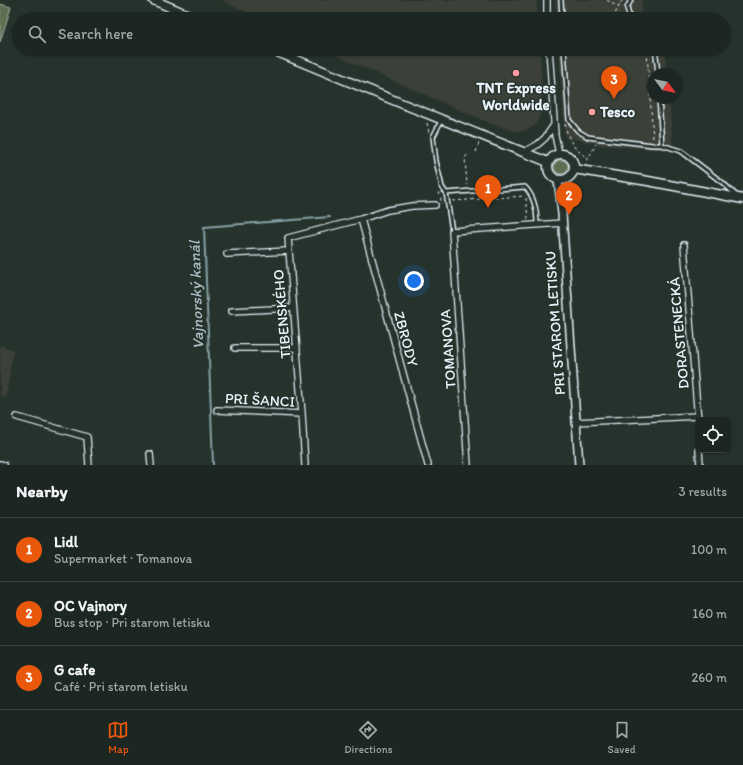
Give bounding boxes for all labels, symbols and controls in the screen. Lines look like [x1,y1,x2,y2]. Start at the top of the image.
search box [12,12,731,56]
icon: search [26,23,48,45]
text: Search here [58,25,133,43]
pin: 3 [601,66,627,99]
marker: TNT Express Worldwide [511,68,521,78]
north arrow [647,68,683,104]
place label: TNT Express Worldwide [475,79,556,114]
place label: Tesco [599,103,636,121]
marker: Tesco [587,107,597,117]
pin: 1 [475,175,501,208]
pin: 2 [556,182,582,215]
water label: Vajnorský kanál [185,239,207,350]
street label: PRI STAROM LETISKU [541,250,569,396]
street label: TIBENSKÉHO [269,269,295,359]
your location [404,271,424,291]
street label: DORASTENECKÁ [665,276,693,390]
street label: TOMANOVA [436,308,460,389]
street label: ZBRODY [390,309,422,369]
street label: PRI ŠANCI [224,389,296,411]
map controls [695,417,731,453]
button: locate [695,417,731,453]
text: Nearby [16,481,68,501]
text: 3 results [678,484,727,499]
text: Lidl [54,533,78,551]
text: 1 [26,542,32,557]
text: 100 m [691,542,727,557]
text: Supermarket · Tomanova [54,551,192,566]
text: OC Vajnory [54,597,127,615]
text: 2 [26,606,32,621]
text: 160 m [692,606,727,621]
text: Bus stop · Pri starom letisku [54,615,210,630]
text: G cafe [54,661,95,679]
text: 3 [25,670,33,685]
text: 260 m [691,670,727,685]
text: Café · Pri starom letisku [54,679,188,694]
tab: Map [107,719,129,756]
tab: Directions [344,719,393,756]
tab: Saved [607,719,636,756]

